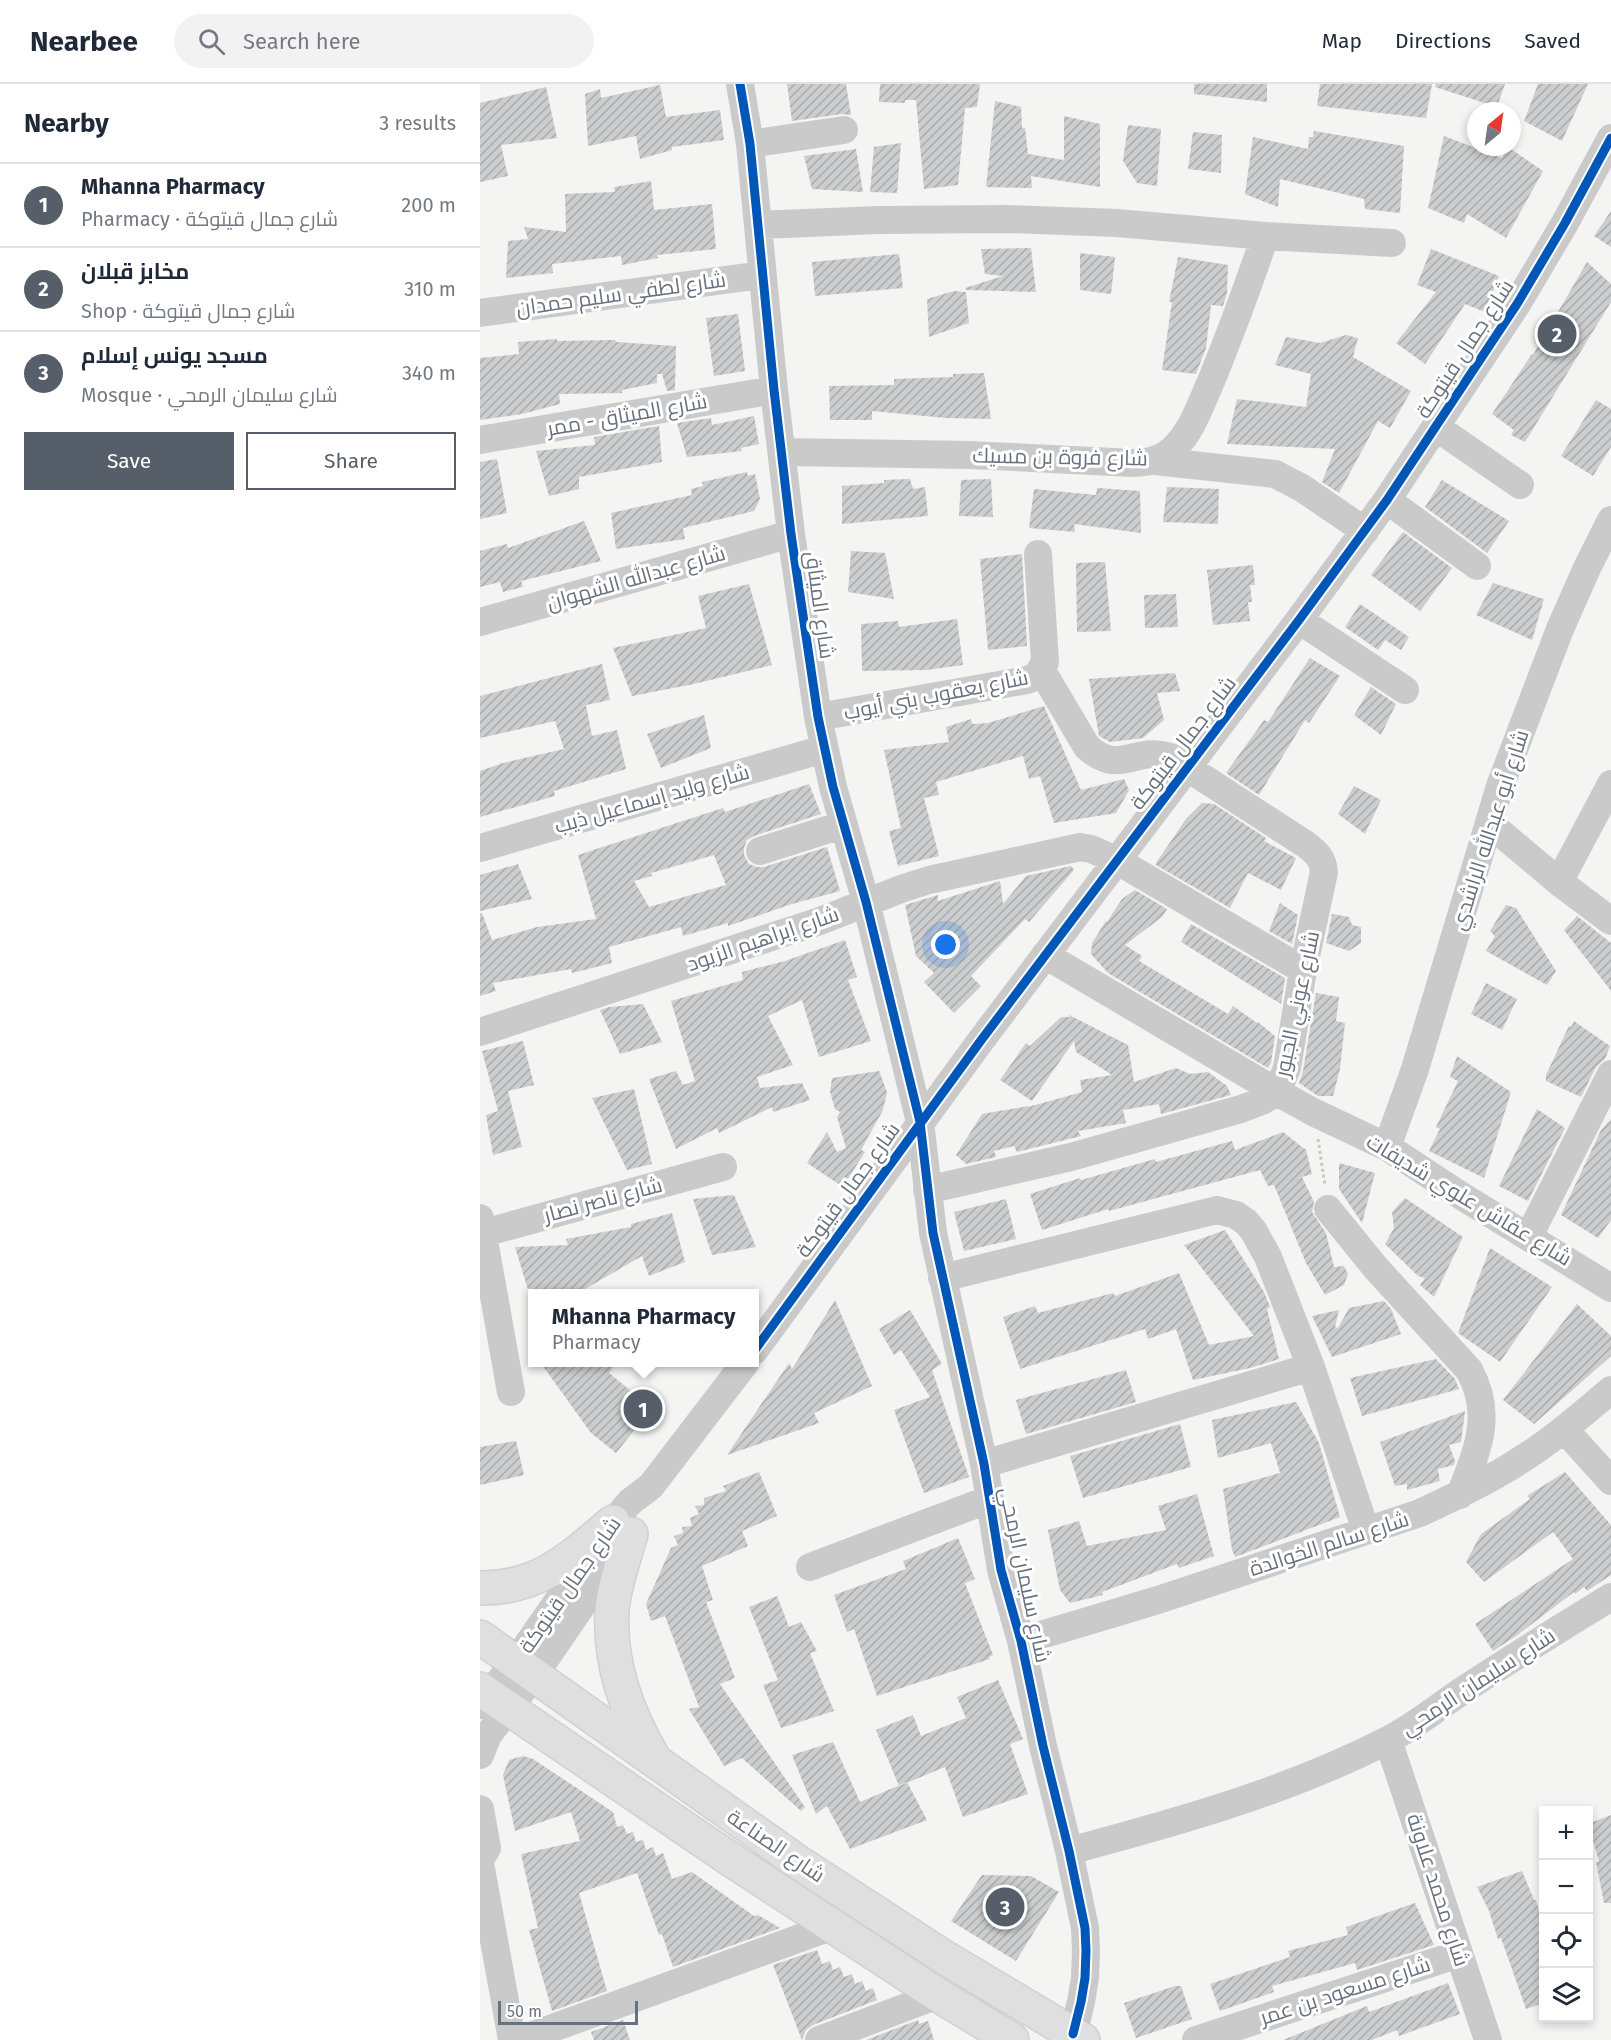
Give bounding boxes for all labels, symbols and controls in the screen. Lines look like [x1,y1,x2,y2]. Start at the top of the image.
search box [174,14,594,68]
text: Nearbee [30,25,138,58]
icon: search [195,25,228,58]
text: Search here [243,28,360,55]
text: Map [1322,28,1362,54]
text: Directions [1395,28,1491,54]
text: Saved [1524,28,1581,54]
north arrow [1467,102,1521,156]
text: Nearby [24,108,109,139]
text: 3 results [379,111,456,135]
text: Mhanna Pharmacy [81,173,265,200]
text: 1 [39,193,48,217]
text: 200 m [401,193,456,217]
text: Pharmacy · شارع جمال قيتوكة [81,207,338,231]
text: مخابز قبلان [81,258,189,285]
street label: شارع لطفي سليم حمدان [515,266,728,325]
street label: شارع جمال قيتوكة [1410,275,1520,424]
text: 2 [38,277,49,301]
text: 310 m [404,277,456,301]
text: Shop · شارع جمال قيتوكة [81,299,295,323]
pin: 2 [1538,312,1576,356]
text: مسجد يونس إسلام [81,342,268,369]
text: 3 [38,361,49,385]
text: 340 m [402,361,456,385]
text: Mosque · شارع سليمان الرمحي [81,383,338,407]
street label: شارع الميثاق - ممر [544,388,709,443]
button: Save [24,432,234,490]
button: Share [246,432,456,490]
street label: شارع فروة بن مسيك [972,442,1148,473]
street label: شارع عبدالله الشهوان [543,539,729,617]
street label: شارع الميثاق [799,549,840,661]
street label: شارع يعقوب بني أيوب [842,664,1031,729]
street label: شارع جمال قيتوكة [1124,671,1242,815]
street label: شارع أبو عبدالله الراشدي [1444,726,1538,934]
street label: شارع وليد إسماعيل ذيب [552,759,753,840]
street label: شارع إبراهيم الزيود [684,901,843,978]
street label: شارع عوني الجبور [1269,929,1328,1081]
your location [931,930,960,959]
street label: شارع جمال قيتوكة [790,1118,906,1263]
street label: شارع عفاش علوي شديفات [1360,1128,1576,1274]
street label: شارع ناصر نصار [540,1172,665,1230]
popup [528,1289,759,1367]
text: Mhanna Pharmacy [552,1303,735,1330]
text: Pharmacy [552,1330,641,1354]
pin: 1 [624,1386,662,1432]
street label: شارع سليمان الرمحي [991,1485,1056,1666]
street label: شارع سالم الخوالدة [1246,1506,1412,1583]
street label: شارع جمال قيتوكة [513,1512,627,1659]
street label: شارع سليمان الرمحي [1396,1622,1562,1744]
street label: شارع الصناعة [722,1804,830,1889]
map controls [1539,1806,1593,2022]
button: + [1539,1806,1593,1860]
street label: شارع محمد علاونة [1400,1810,1475,1970]
button: − [1539,1860,1593,1914]
pin: 3 [986,1884,1024,1930]
button: locate [1539,1914,1593,1968]
street label: شارع مسعود بن عمر [1256,1951,1434,2032]
button: layers [1539,1968,1593,2022]
scale bar [498,1998,638,2026]
text: 50 m [507,2002,542,2021]

